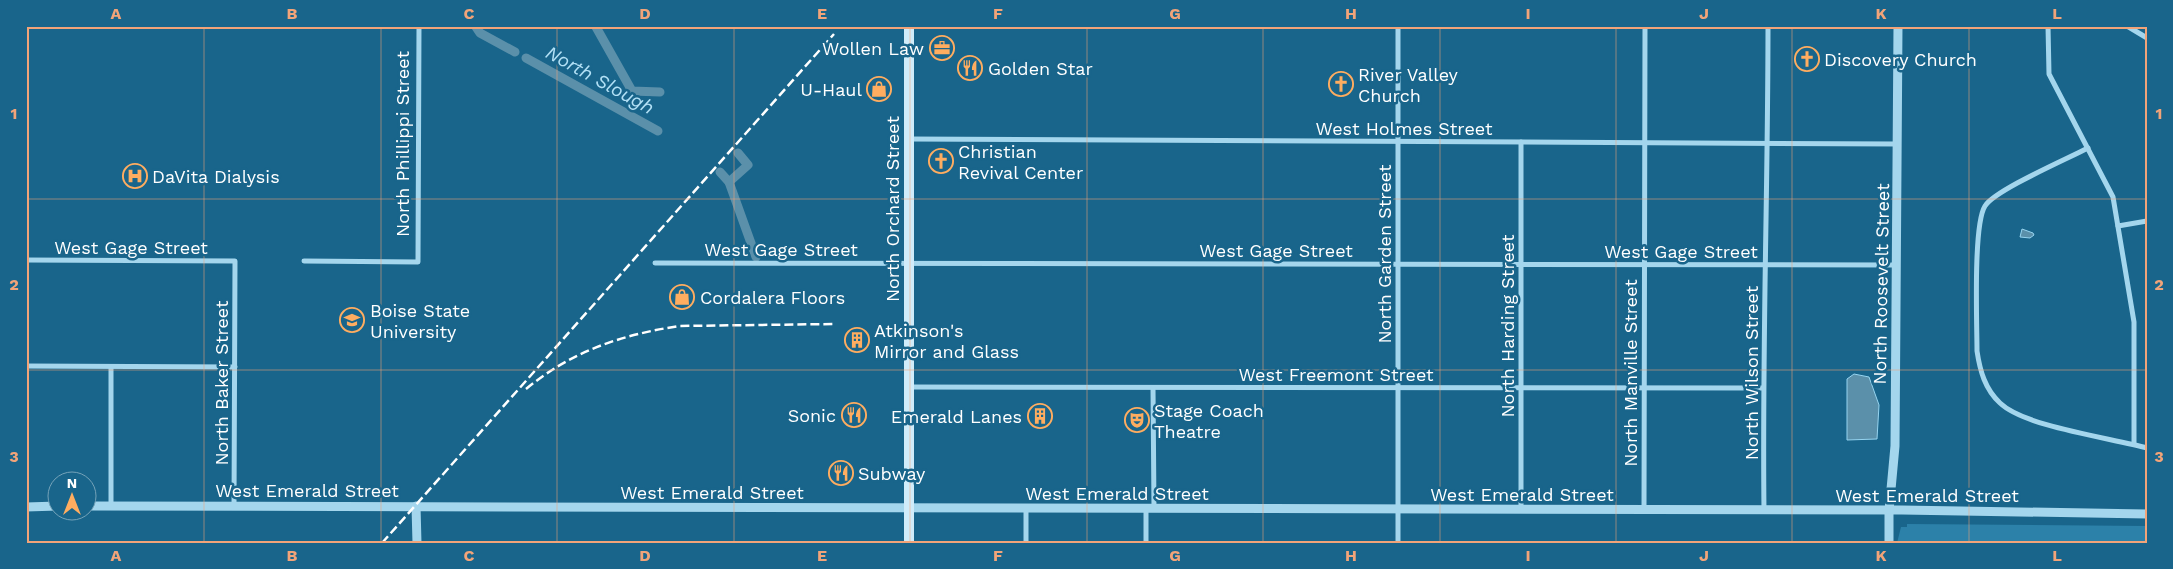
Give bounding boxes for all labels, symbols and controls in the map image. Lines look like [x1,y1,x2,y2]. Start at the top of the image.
text: A [111,4,122,23]
text: B [287,4,298,23]
text: C [464,4,475,23]
text: D [639,4,651,23]
text: E [817,4,827,23]
text: F [993,4,1003,23]
text: G [1169,4,1181,23]
text: H [1345,4,1357,23]
text: I [1525,4,1531,23]
text: J [1699,4,1709,23]
text: K [1875,4,1887,23]
text: L [2052,4,2062,23]
office icon: Wollen Law [929,35,955,61]
place label: Wollen Law [822,38,924,59]
water label: North Slough [542,41,658,119]
church icon: Discovery Church [1794,46,1820,72]
place label: Discovery Church [1824,49,1977,70]
street label: North Phillippi Street [392,51,413,237]
restaurant icon: Golden Star [957,55,983,81]
place label: Golden Star [988,58,1093,79]
place label: River Valley Church [1358,64,1459,106]
church icon: River Valley Church [1328,71,1354,97]
shop icon: U-Haul [866,76,892,102]
place label: U-Haul [800,79,862,100]
text: 1 [11,104,17,123]
text: 1 [2156,104,2162,123]
street label: North Orchard Street [882,116,903,302]
street label: West Holmes Street [1316,118,1493,139]
place label: Christian Revival Center [958,141,1083,183]
church icon: Christian Revival Center [928,148,954,174]
hospital icon: DaVita Dialysis [122,163,148,189]
street label: North Garden Street [1374,164,1395,343]
place label: DaVita Dialysis [152,166,280,187]
street label: North Roosevelt Street [1869,183,1893,385]
street label: North Harding Street [1497,234,1518,417]
street label: West Gage Street [54,237,208,258]
street label: West Gage Street [704,239,858,260]
street label: West Gage Street [1199,240,1353,261]
street label: West Gage Street [1604,241,1758,262]
text: 2 [9,275,19,294]
text: 2 [2154,275,2164,294]
street label: North Manville Street [1620,279,1641,467]
shop icon: Cordalera Floors [669,284,695,310]
street label: North Wilson Street [1741,285,1762,460]
place label: Cordalera Floors [700,287,845,308]
street label: North Baker Street [211,300,232,465]
place label: Boise State University [370,300,470,342]
school or university icon: Boise State University [339,307,365,333]
place label: Atkinson's Mirror and Glass [874,320,1019,362]
building icon: Atkinson's Mirror and Glass [844,327,870,353]
street label: West Freemont Street [1238,364,1434,385]
place label: Stage Coach Theatre [1154,400,1264,442]
restaurant icon: Sonic [841,402,867,428]
building icon: Emerald Lanes [1027,403,1053,429]
place label: Sonic [788,405,836,426]
place label: Emerald Lanes [891,406,1022,427]
theatre icon: Stage Coach Theatre [1124,407,1150,433]
text: 3 [9,447,19,466]
text: 3 [2154,447,2164,466]
restaurant icon: Subway [828,460,854,486]
place label: Subway [858,463,926,484]
north arrow [48,472,98,522]
text: N [67,475,77,491]
street label: West Emerald Street [215,480,399,501]
street label: West Emerald Street [620,482,804,503]
street label: West Emerald Street [1025,483,1209,504]
street label: West Emerald Street [1430,484,1614,505]
street label: West Emerald Street [1835,485,2019,506]
text: A [111,546,122,565]
text: B [287,546,298,565]
text: C [464,546,475,565]
text: D [639,546,651,565]
text: E [817,546,827,565]
text: F [993,546,1003,565]
text: G [1169,546,1181,565]
text: H [1345,546,1357,565]
text: I [1525,546,1531,565]
text: J [1699,546,1709,565]
text: K [1875,546,1887,565]
text: L [2052,546,2062,565]

